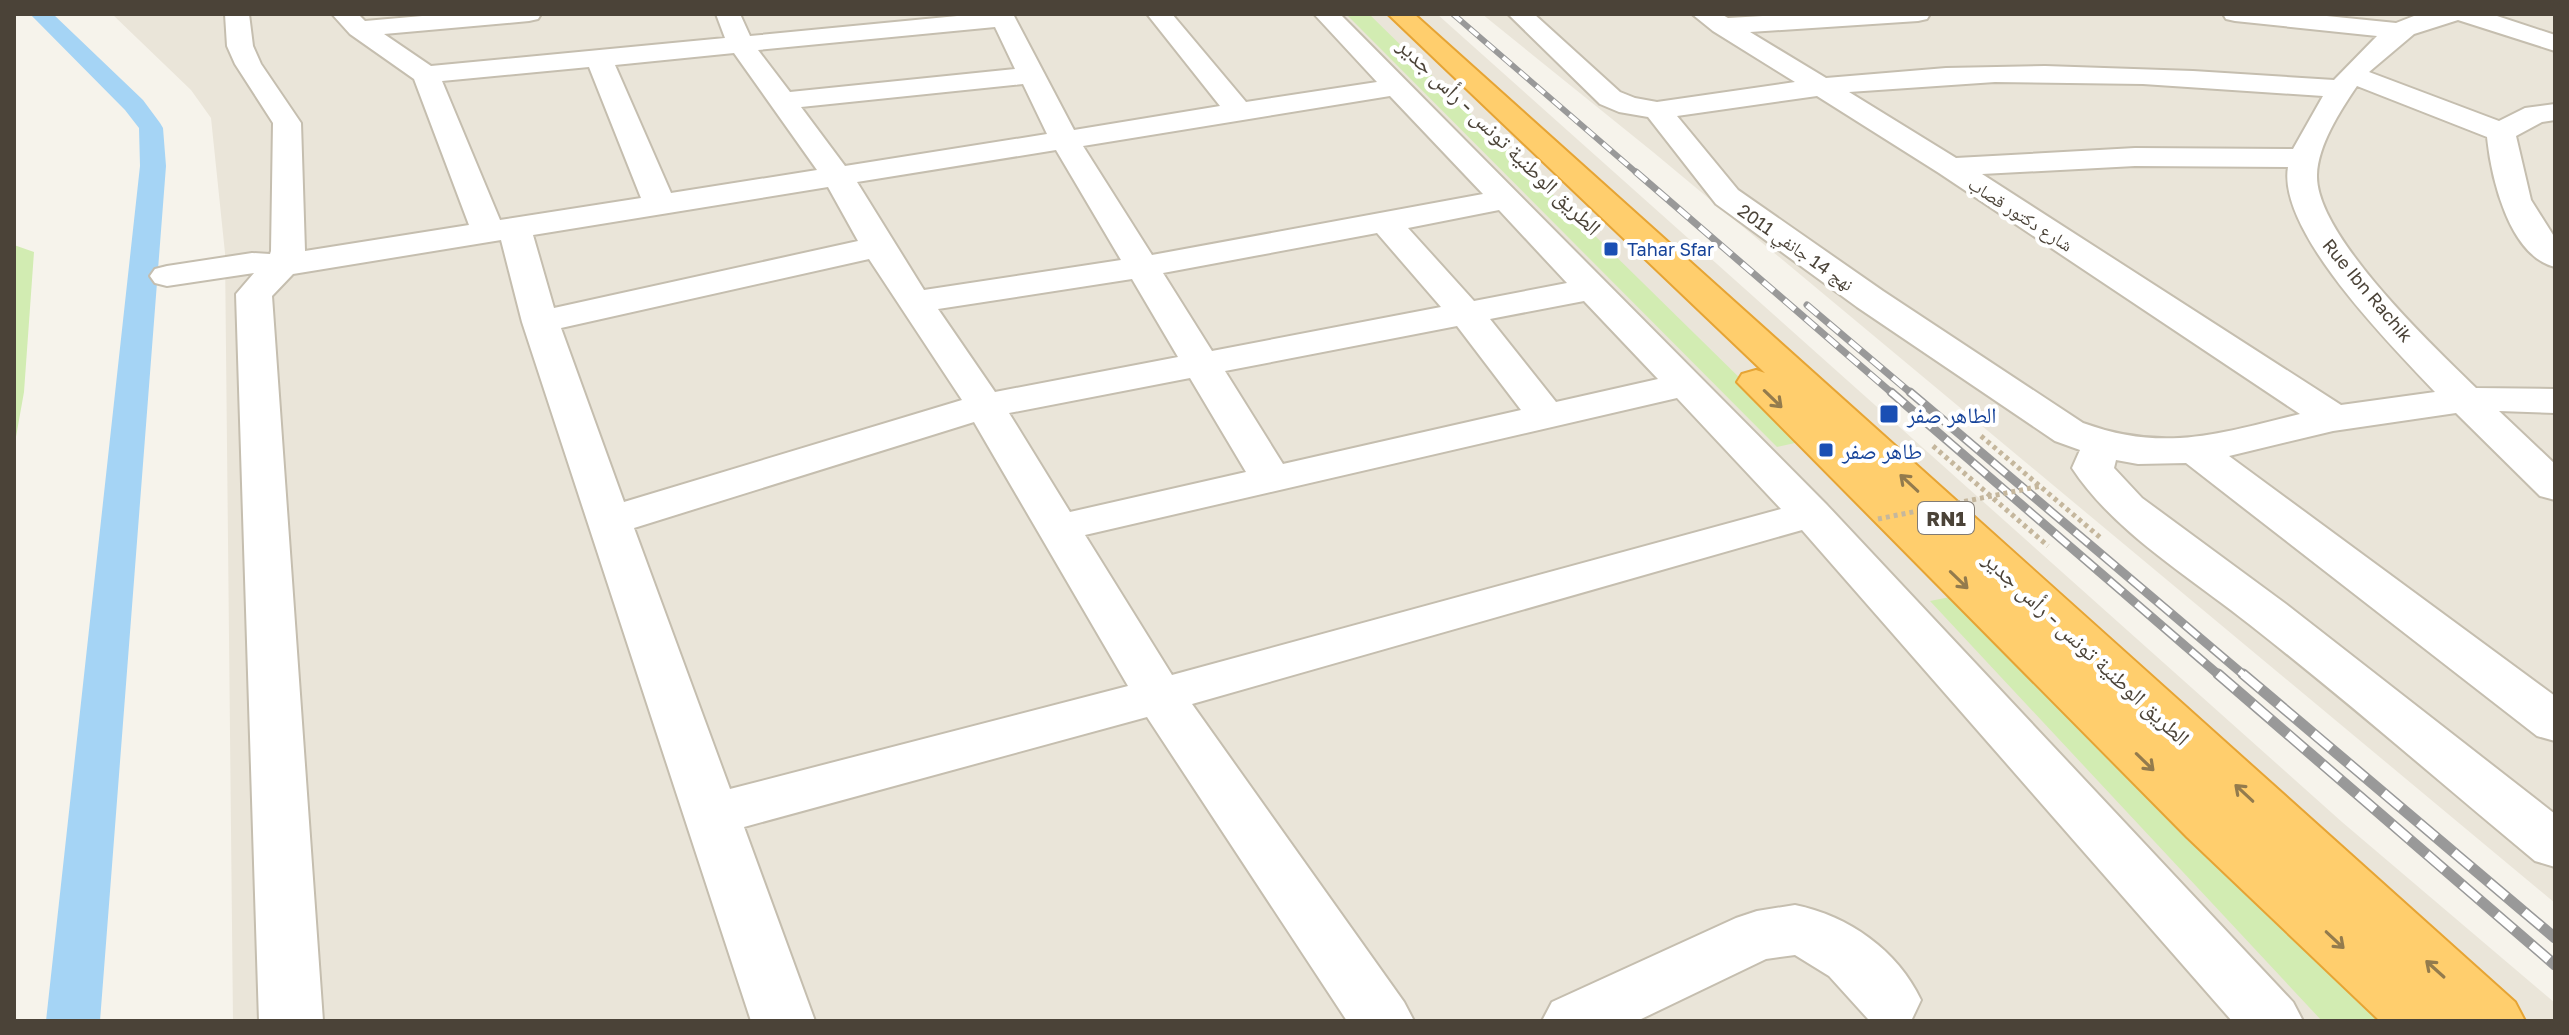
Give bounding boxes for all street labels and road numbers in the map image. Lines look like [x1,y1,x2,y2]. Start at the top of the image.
street label: الطريق الوطنية تونس - رأس جدير [1391,31,1607,241]
street label: شارع دكتور قصاب [1964,172,2077,257]
street label: نهج 14 جانفي 2011 [1731,199,1858,299]
street label: Rue Ibn Rachik [2318,234,2418,346]
road number: RN1 [1918,502,1974,534]
street label: الطريق الوطنية تونس - رأس جدير [1977,545,2196,751]

